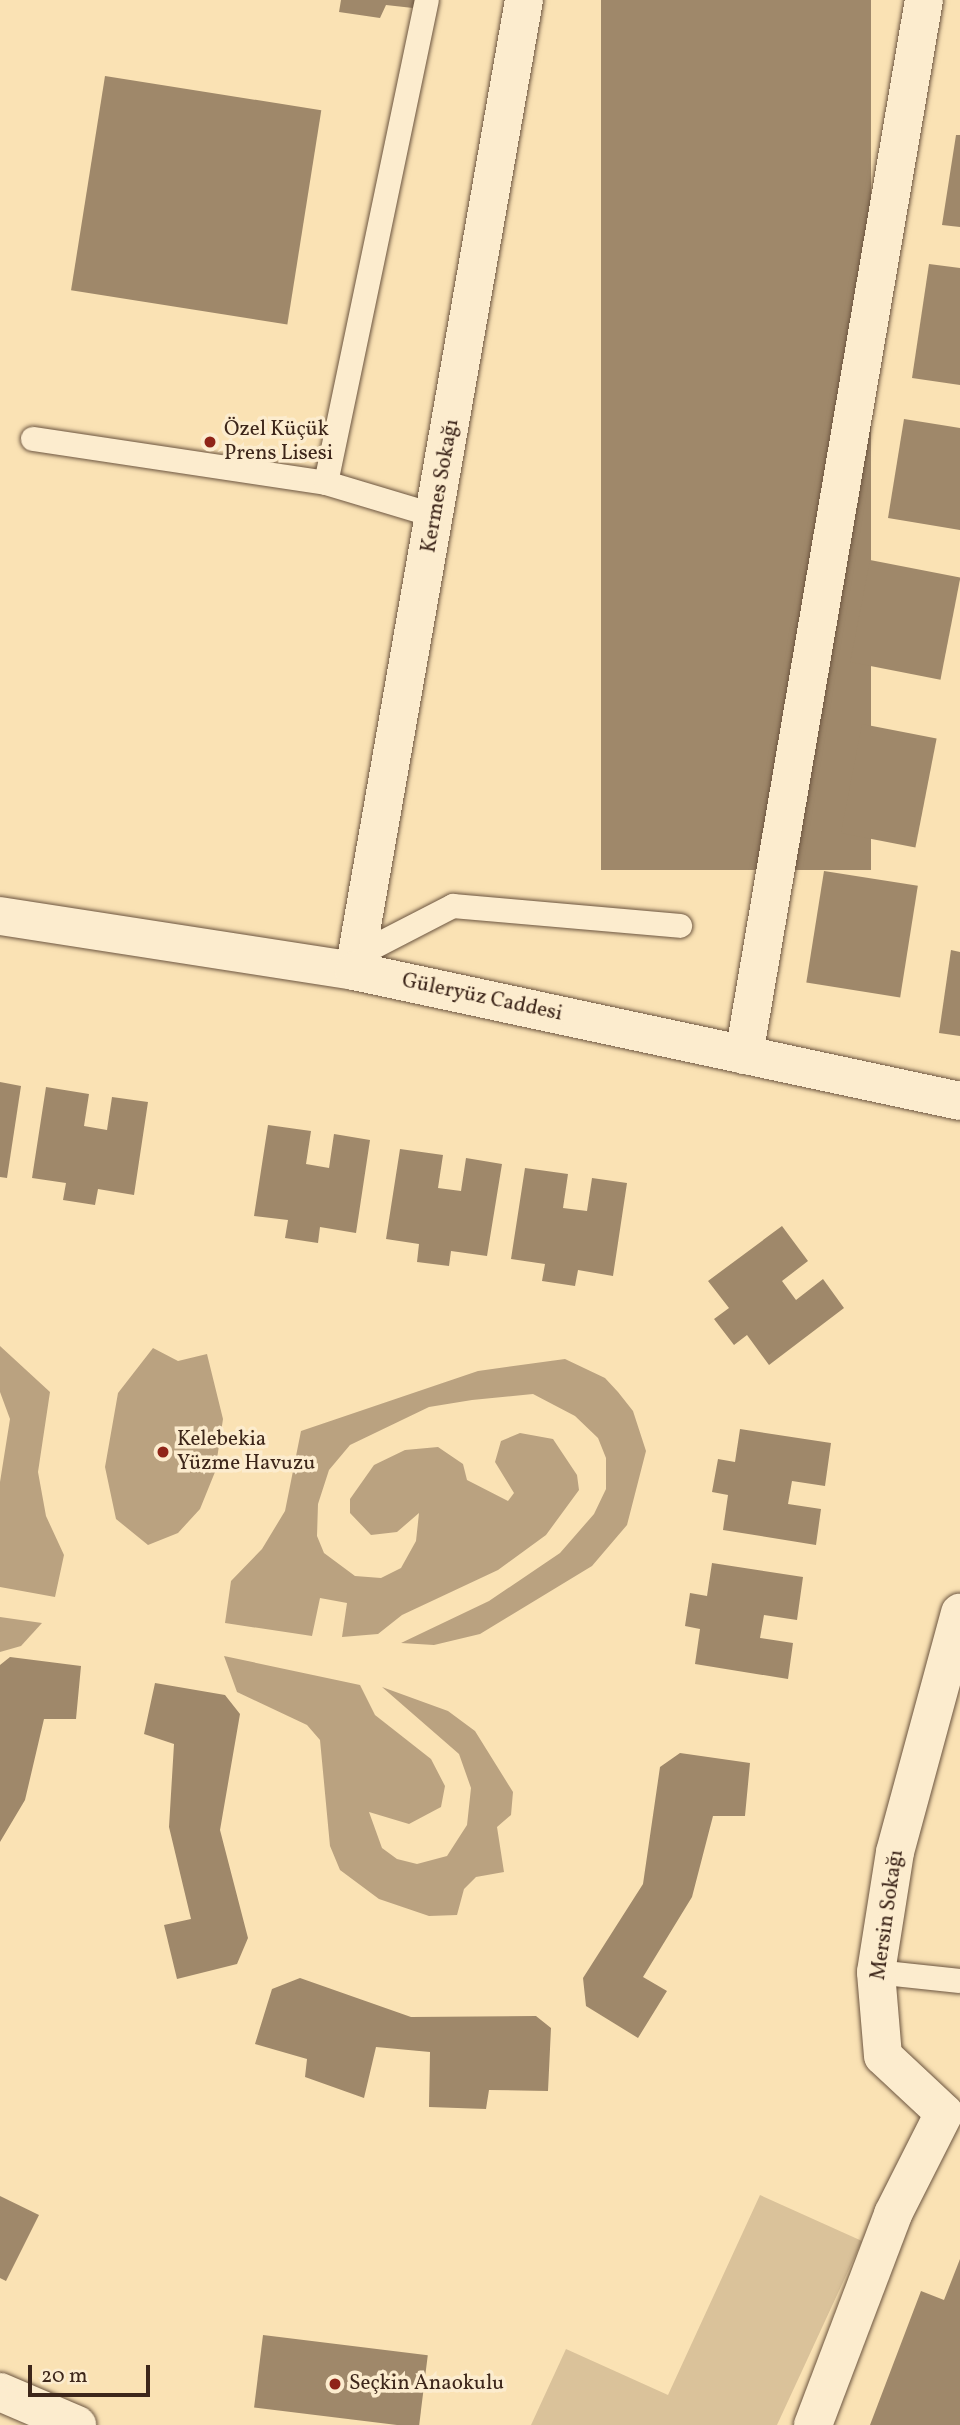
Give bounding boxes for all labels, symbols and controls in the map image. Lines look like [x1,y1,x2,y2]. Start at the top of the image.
place label: Özel Küçük Prens Lisesi [224,417,333,467]
street label: Kermes Sokağı [417,417,465,555]
marker: Özel Küçük Prens Lisesi [202,434,218,450]
street label: Güleryüz Caddesi [400,969,564,1027]
place label: Kelebekia Yüzme Havuzu [177,1427,315,1477]
marker: Kelebekia Yüzme Havuzu [155,1444,171,1460]
street label: Mersin Sokağı [866,1848,910,1982]
scale bar [32,2352,154,2396]
text: 20 m [41,2362,87,2391]
place label: Seçkin Anaokulu [349,2371,504,2397]
marker: Seçkin Anaokulu [327,2376,343,2392]

